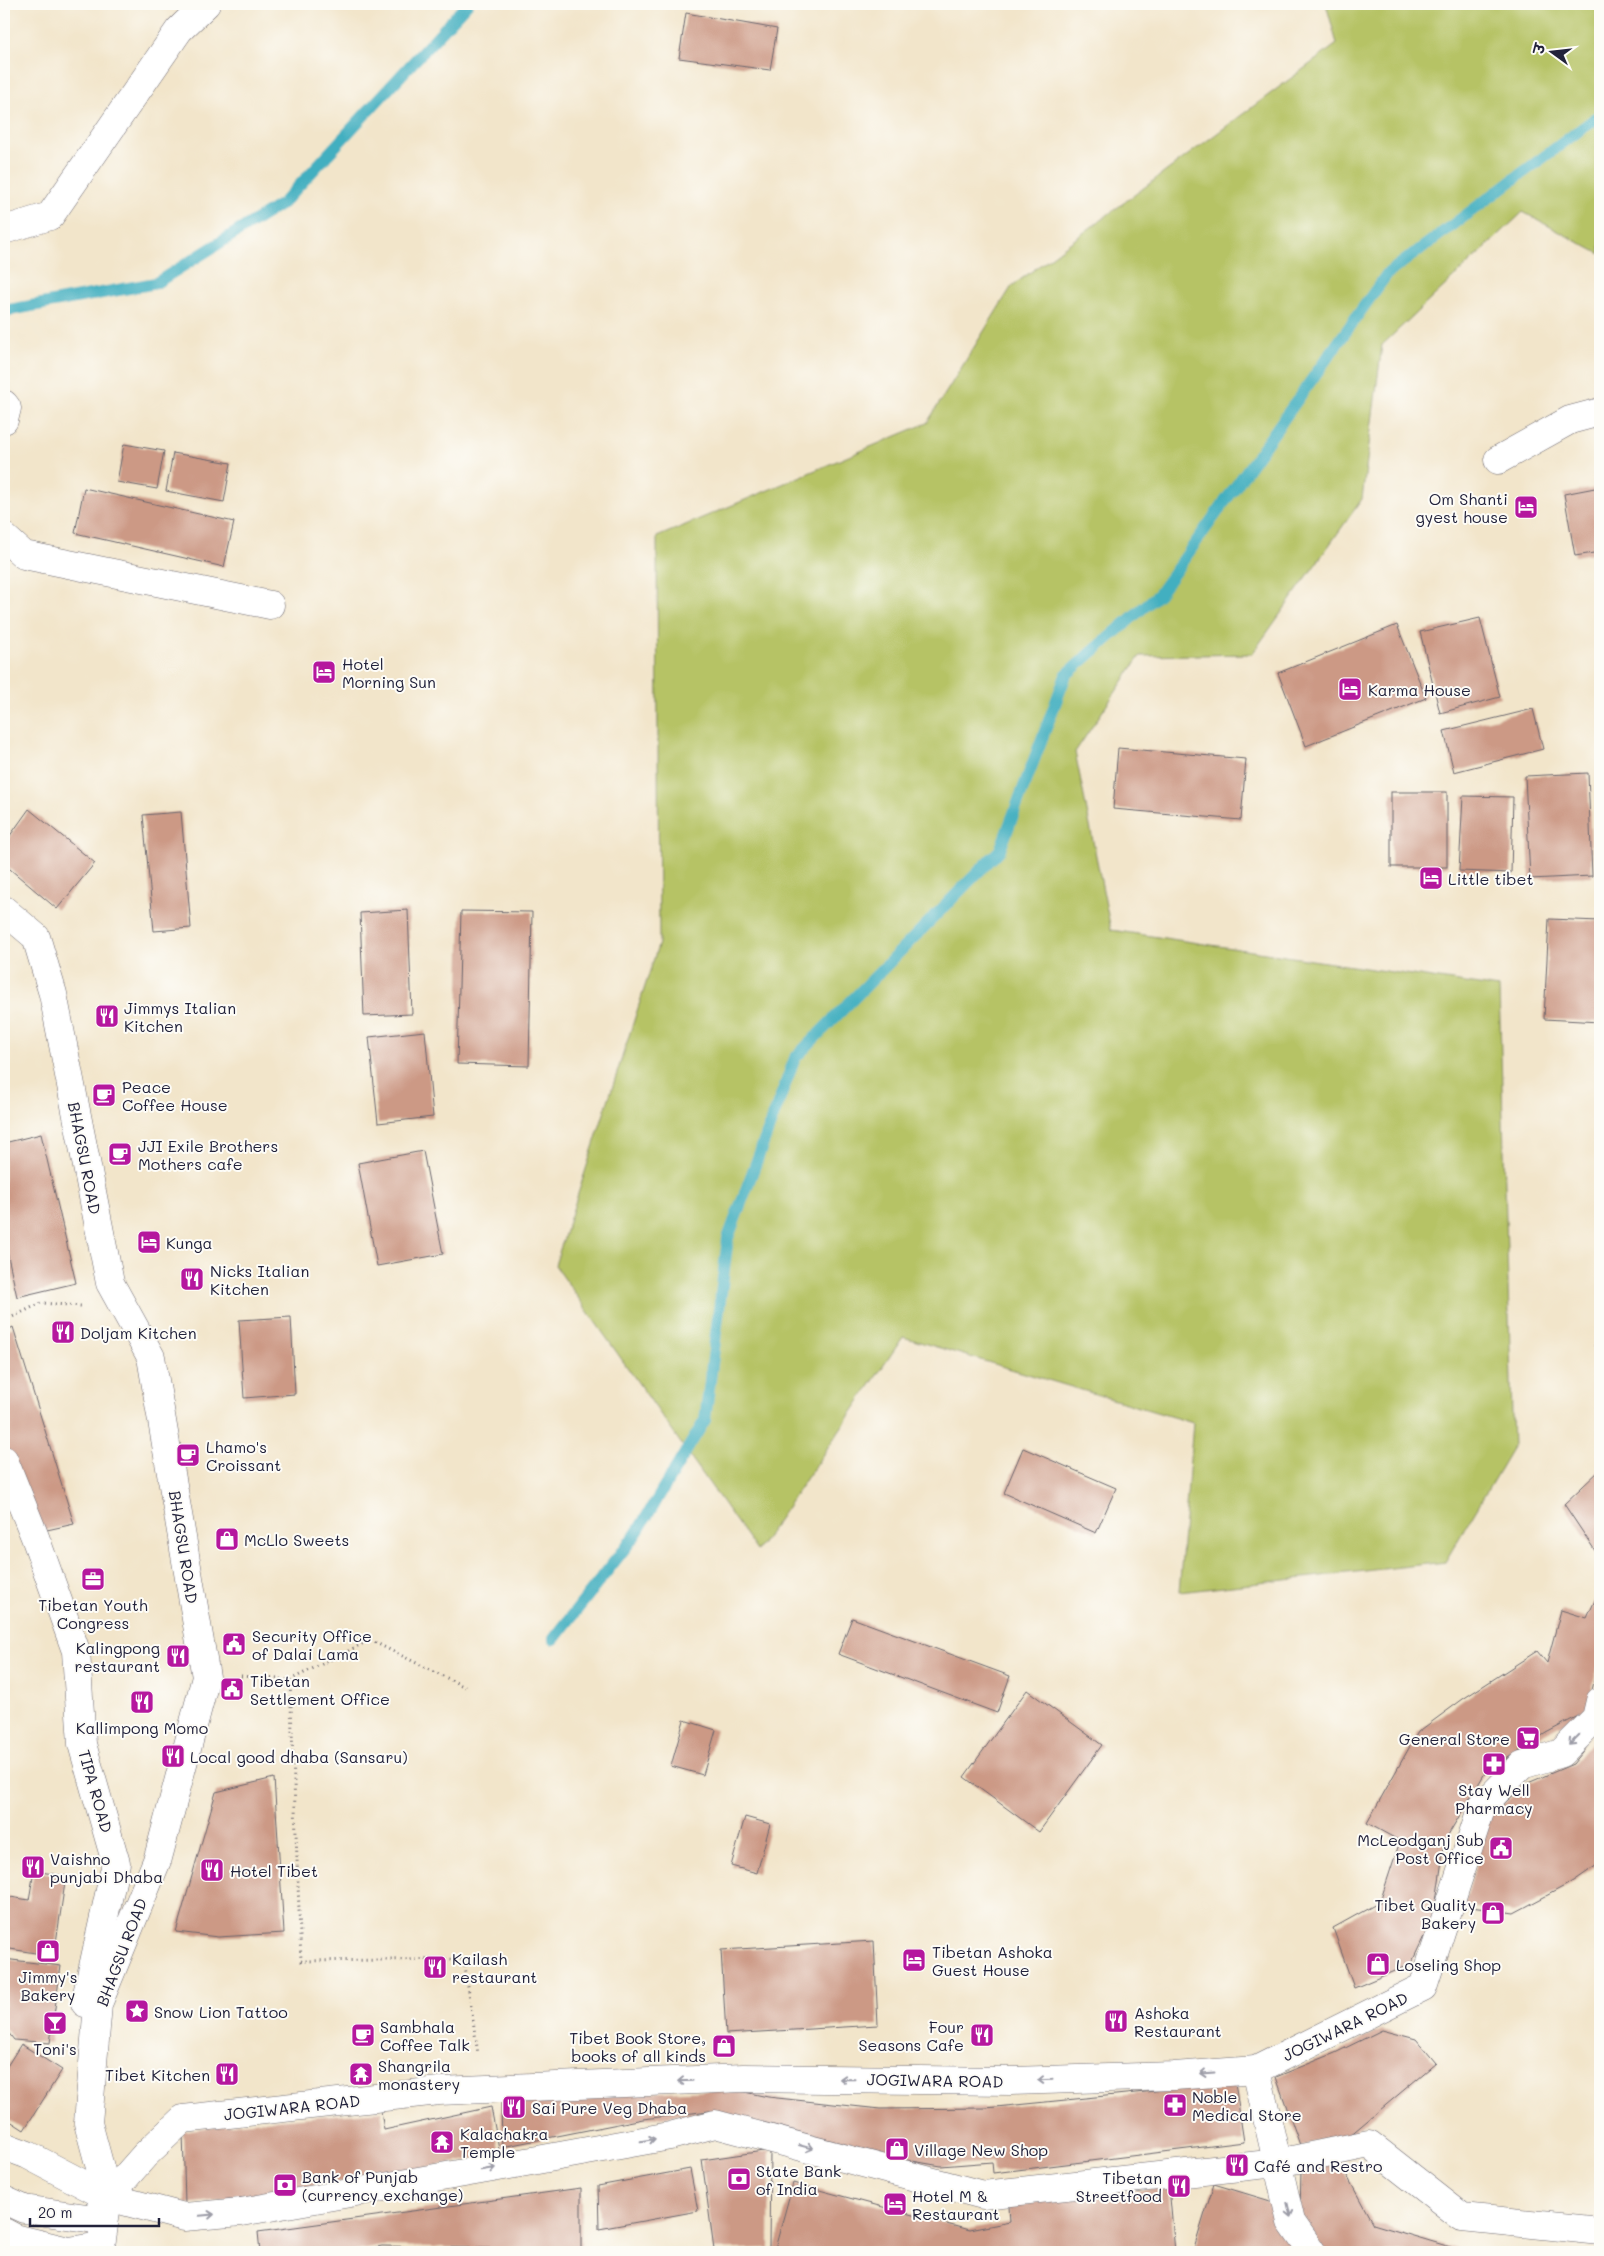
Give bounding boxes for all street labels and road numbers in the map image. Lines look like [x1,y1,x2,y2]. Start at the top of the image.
street label: BHAGSU ROAD [64,1100,106,1216]
street label: BHAGSU ROAD [165,1489,203,1605]
street label: TIPA ROAD [74,1747,118,1835]
street label: BHAGSU ROAD [91,1895,151,2009]
street label: JOGIWARA ROAD [1279,1987,1411,2065]
street label: JOGIWARA ROAD [866,2068,1004,2092]
street label: JOGIWARA ROAD [223,2089,361,2125]

